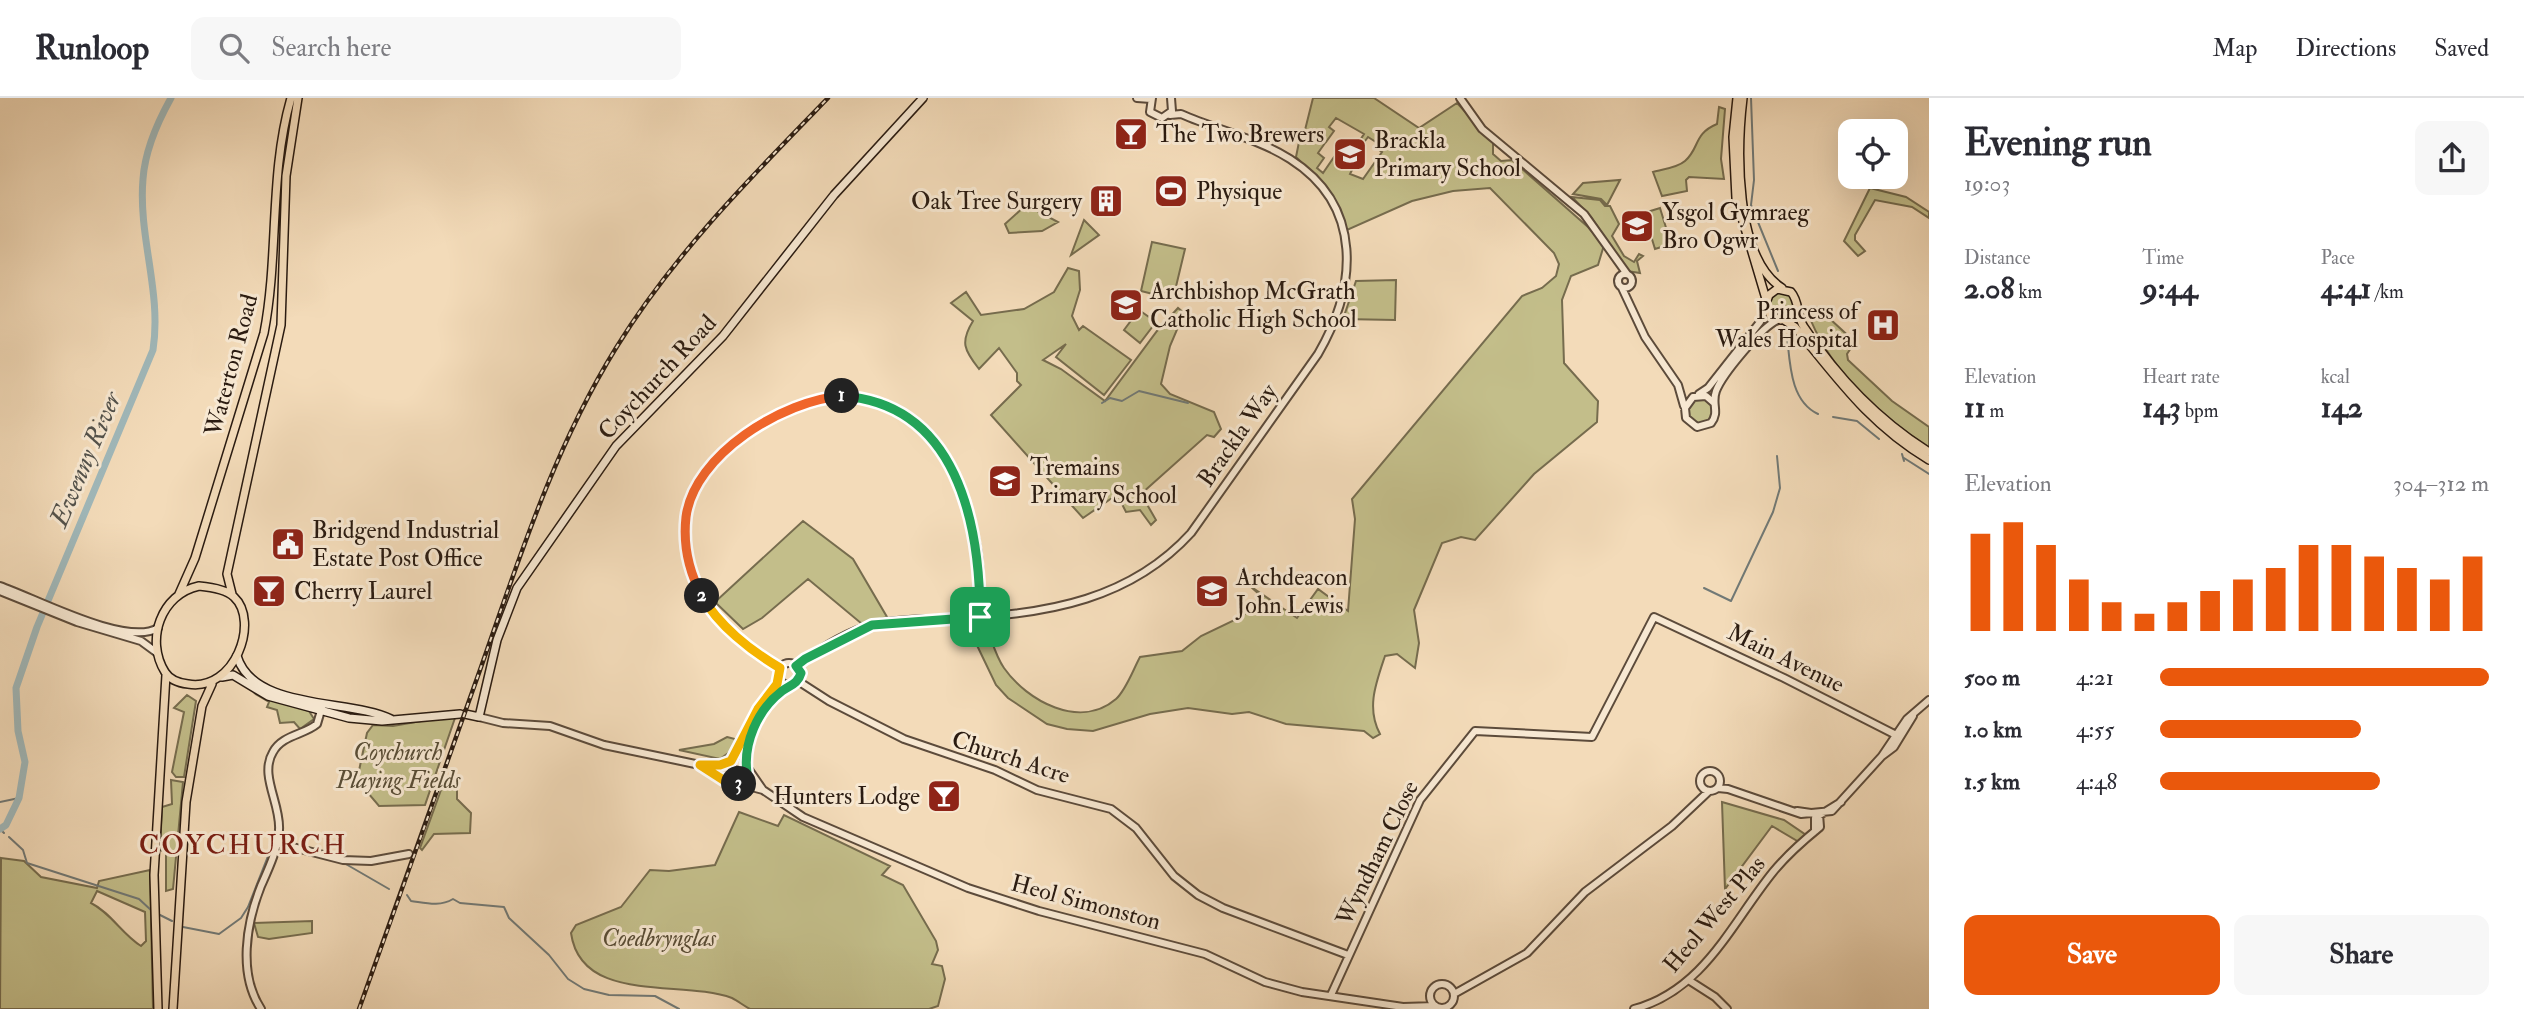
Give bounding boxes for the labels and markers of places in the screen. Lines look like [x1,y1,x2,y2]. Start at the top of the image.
bar icon: The Two Brewers [1112,115,1150,153]
place label: The Two Brewers [1156,119,1324,150]
place label: Brackla Primary School [1374,125,1521,184]
school or university icon: Brackla Primary School [1331,135,1369,173]
sports icon: Physique [1152,172,1190,210]
place label: Physique [1196,176,1282,207]
building icon: Oak Tree Surgery [1087,182,1125,220]
place label: Oak Tree Surgery [911,186,1082,217]
place label: Ysgol Gymraeg Bro Ogwr [1662,197,1810,256]
school or university icon: Ysgol Gymraeg Bro Ogwr [1618,207,1656,245]
place label: Archbishop McGrath Catholic High School [1149,276,1357,335]
school or university icon: Archbishop McGrath Catholic High School [1107,286,1145,324]
place label: Princess of Wales Hospital [1714,296,1861,355]
hospital icon: Princess of Wales Hospital [1864,306,1902,344]
pin: 1 [824,378,860,414]
place label: Tremains Primary School [1030,452,1177,511]
school or university icon: Tremains Primary School [986,462,1024,500]
place label: Bridgend Industrial Estate Post Office [312,515,499,574]
public building icon: Bridgend Industrial Estate Post Office [269,525,307,563]
place label: Archdeacon John Lewis [1235,562,1348,621]
bar icon: Cherry Laurel [250,572,288,610]
school or university icon: Archdeacon John Lewis [1193,572,1231,610]
place label: Cherry Laurel [294,576,432,607]
pin: 2 [684,578,720,614]
pin [950,587,1010,647]
pin: 3 [722,766,756,802]
bar icon: Hunters Lodge [925,777,963,815]
place label: Hunters Lodge [773,781,920,812]

